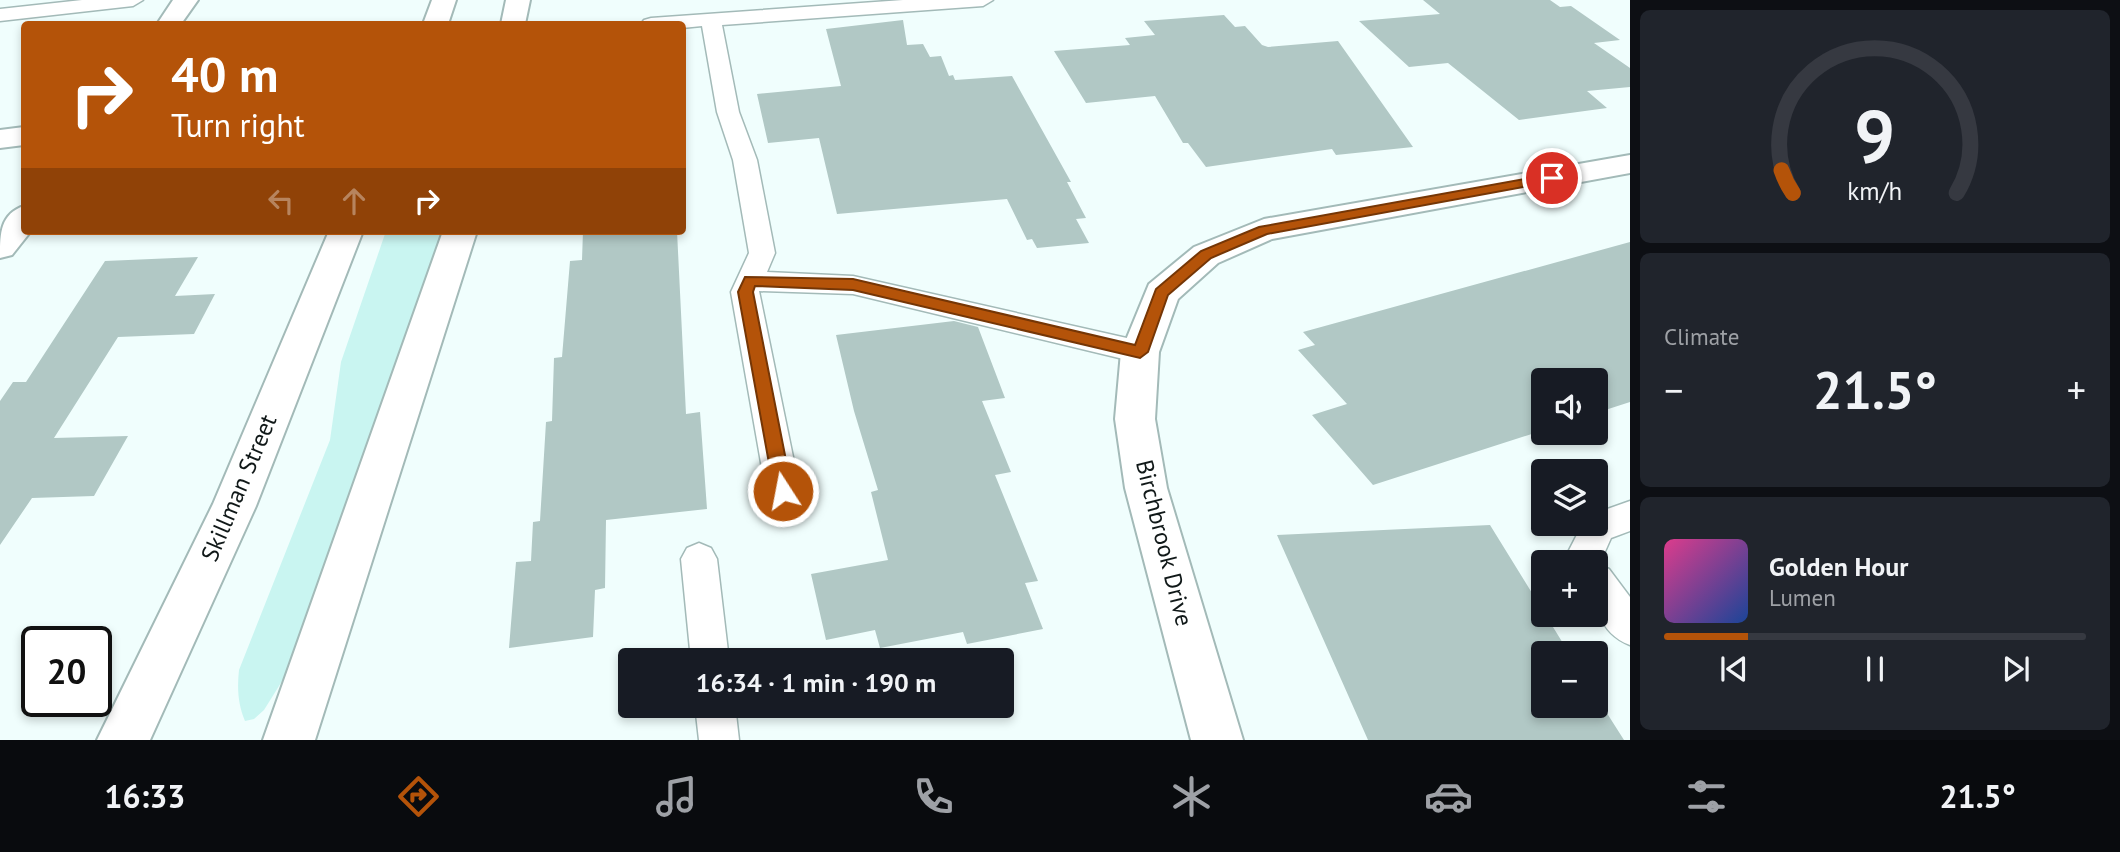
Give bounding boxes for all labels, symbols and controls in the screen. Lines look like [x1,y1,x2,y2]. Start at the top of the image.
text: 40 m [171,42,278,106]
icon: right [56,49,147,140]
text: 9 [1854,89,1896,183]
text: Turn right [171,104,305,146]
pin [1522,148,1582,208]
icon: arrive [1533,159,1571,197]
text: km/h [1848,174,1902,206]
icon: left [262,182,300,220]
icon: ahead [335,182,373,220]
icon: right [408,182,446,220]
text: Climate [1664,322,1739,351]
text: 21.5° [1813,356,1937,423]
text: − [1664,365,1683,414]
text: + [2067,365,2086,414]
map controls [1531,368,1608,718]
button: sound [1531,368,1608,445]
street label: Skillman Street [194,410,283,566]
position arrow [746,454,820,528]
street label: Birchbrook Drive [1129,456,1200,629]
button: layers [1531,459,1608,536]
button: + [1531,550,1608,627]
text: Golden Hour [1769,550,1908,583]
text: Lumen [1769,583,1836,612]
speed limit sign: 20 [21,626,112,717]
button: − [1531,641,1608,718]
icon: previous [1715,650,1753,688]
icon: pause [1856,650,1894,688]
icon: next [1997,650,2035,688]
text: 16:34 · 1 min · 190 m [696,666,936,699]
icon: directions [394,772,443,821]
icon: music [652,772,701,821]
icon: phone [909,772,958,821]
icon: climate [1167,772,1216,821]
icon: car [1424,772,1473,821]
icon: filters [1682,772,1731,821]
text: 16:33 [104,775,185,817]
text: 21.5° [1939,775,2016,817]

